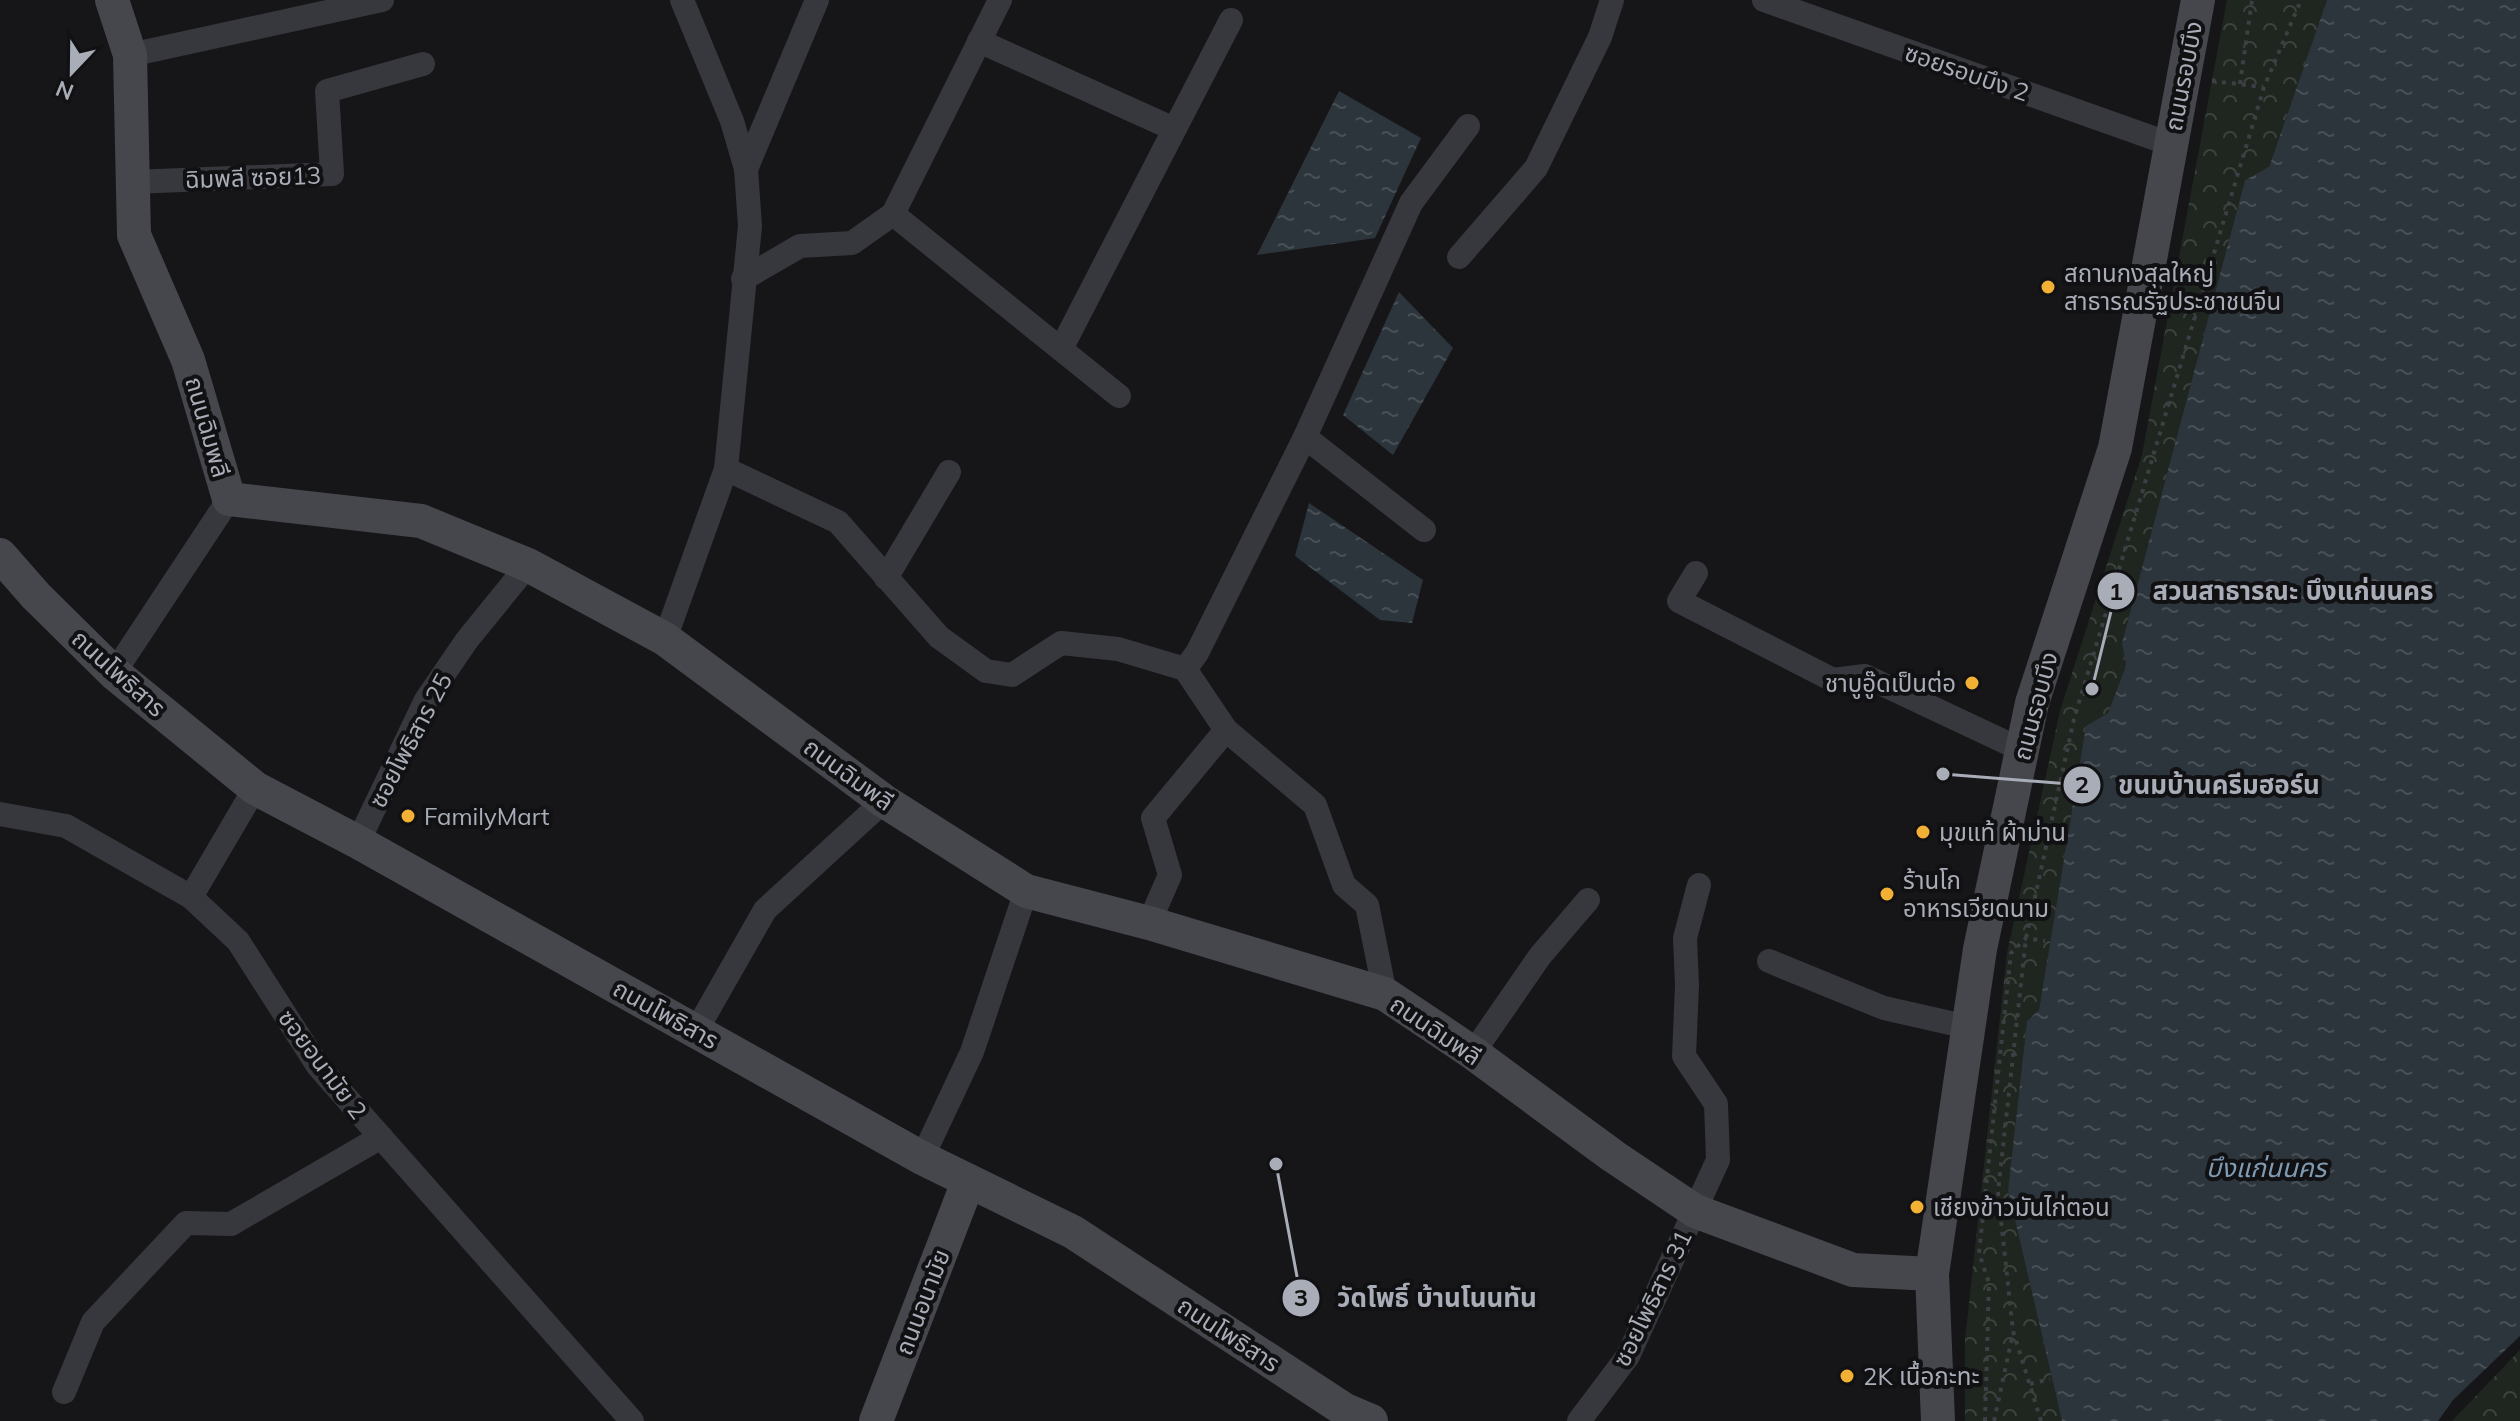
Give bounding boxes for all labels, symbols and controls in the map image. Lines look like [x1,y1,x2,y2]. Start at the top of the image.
street label: ถนนรอบบึง [2158,19,2208,133]
north arrow [32,32,112,112]
street label: ซอยรอบบึง 2 [1901,37,2033,107]
text: N [52,74,77,107]
street label: ฉิมพลี ซอย13 [184,160,322,194]
place label: สถานกงสุลใหญ่ สาธารณรัฐประชาชนจีน [2064,258,2281,316]
marker: สถานกงสุลใหญ่ สาธารณรัฐประชาชนจีน [2039,278,2057,296]
street label: ถนนฉิมพลี [179,373,237,481]
callout: สวนสาธารณะ บึงแก่นนคร [2096,566,2449,616]
text: สวนสาธารณะ บึงแก่นนคร [2153,574,2433,607]
text: 1 [2109,576,2123,606]
street label: ถนนโพธิสาร [66,623,172,723]
street label: ถนนรอบบึง [2006,648,2064,764]
street label: ซอยโพธิสาร 25 [362,667,458,813]
place label: ชาบูอู๊ดเป็นต่อ [1825,668,1956,699]
marker: ชาบูอู๊ดเป็นต่อ [1963,674,1981,692]
street label: ถนนฉิมพลี [798,731,900,817]
callout: ขนมบ้านครีมฮอร์น [2062,760,2336,810]
text: ขนมบ้านครีมฮอร์น [2118,768,2320,801]
text: 2 [2075,769,2089,799]
place label: FamilyMart [424,801,549,831]
marker: FamilyMart [399,807,417,825]
place label: มุขแท้ ผ้าม่าน [1939,817,2066,848]
marker: มุขแท้ ผ้าม่าน [1914,823,1932,841]
place label: ร้านโก อาหารเวียดนาม [1903,865,2049,923]
marker: ร้านโก อาหารเวียดนาม [1878,885,1896,903]
street label: ถนนโพธิสาร [608,973,724,1055]
street label: ถนนฉิมพลี [1385,989,1487,1071]
street label: ซอยอนามัย 2 [272,1003,374,1125]
water label: บึงแก่นนคร [2206,1151,2329,1184]
place label: เชียงข้าวมันไก่ตอน [1933,1192,2110,1222]
marker: เชียงข้าวมันไก่ตอน [1908,1198,1926,1216]
street label: ซอยโพธิสาร 31 [1606,1225,1698,1371]
street label: ถนนอนามัย [888,1245,956,1359]
callout: วัดโพธิ์ บ้านโนนทัน [1281,1273,1552,1323]
text: วัดโพธิ์ บ้านโนนทัน [1337,1281,1537,1314]
text: 3 [1294,1282,1308,1312]
street label: ถนนโพธิสาร [1172,1290,1286,1378]
place label: 2K เนื้อกะทะ [1863,1360,1980,1391]
marker: 2K เนื้อกะทะ [1838,1367,1856,1385]

